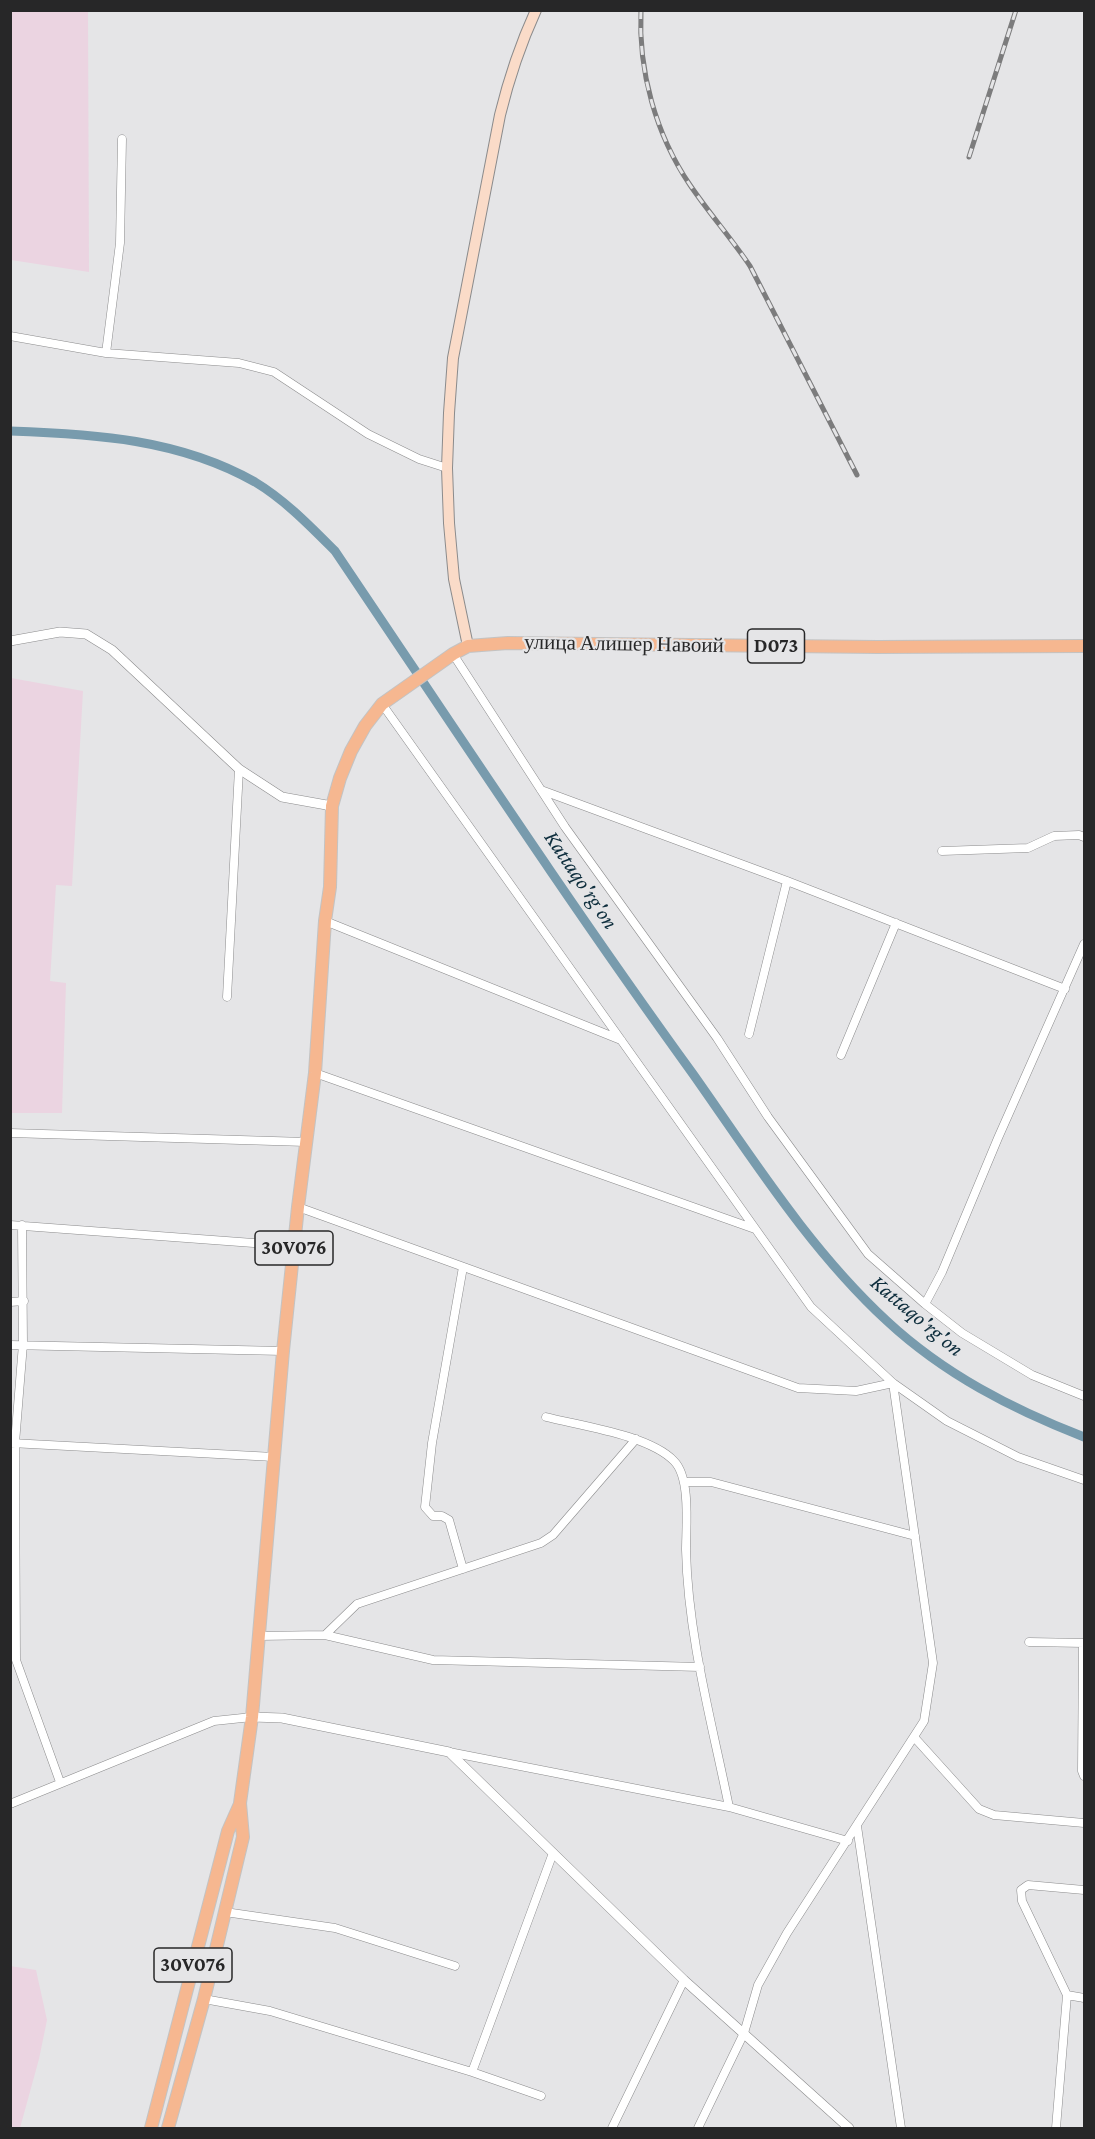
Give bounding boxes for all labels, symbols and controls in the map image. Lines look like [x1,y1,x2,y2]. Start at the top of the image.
road number: D073 [748,629,804,663]
street label: улица Алишер Навоий [524,630,724,658]
water label: Kattaqo'rg'on [538,826,624,934]
road number: 30V076 [255,1231,333,1265]
water label: Kattaqo'rg'on [865,1270,969,1362]
road number: 30V076 [154,1948,232,1982]

